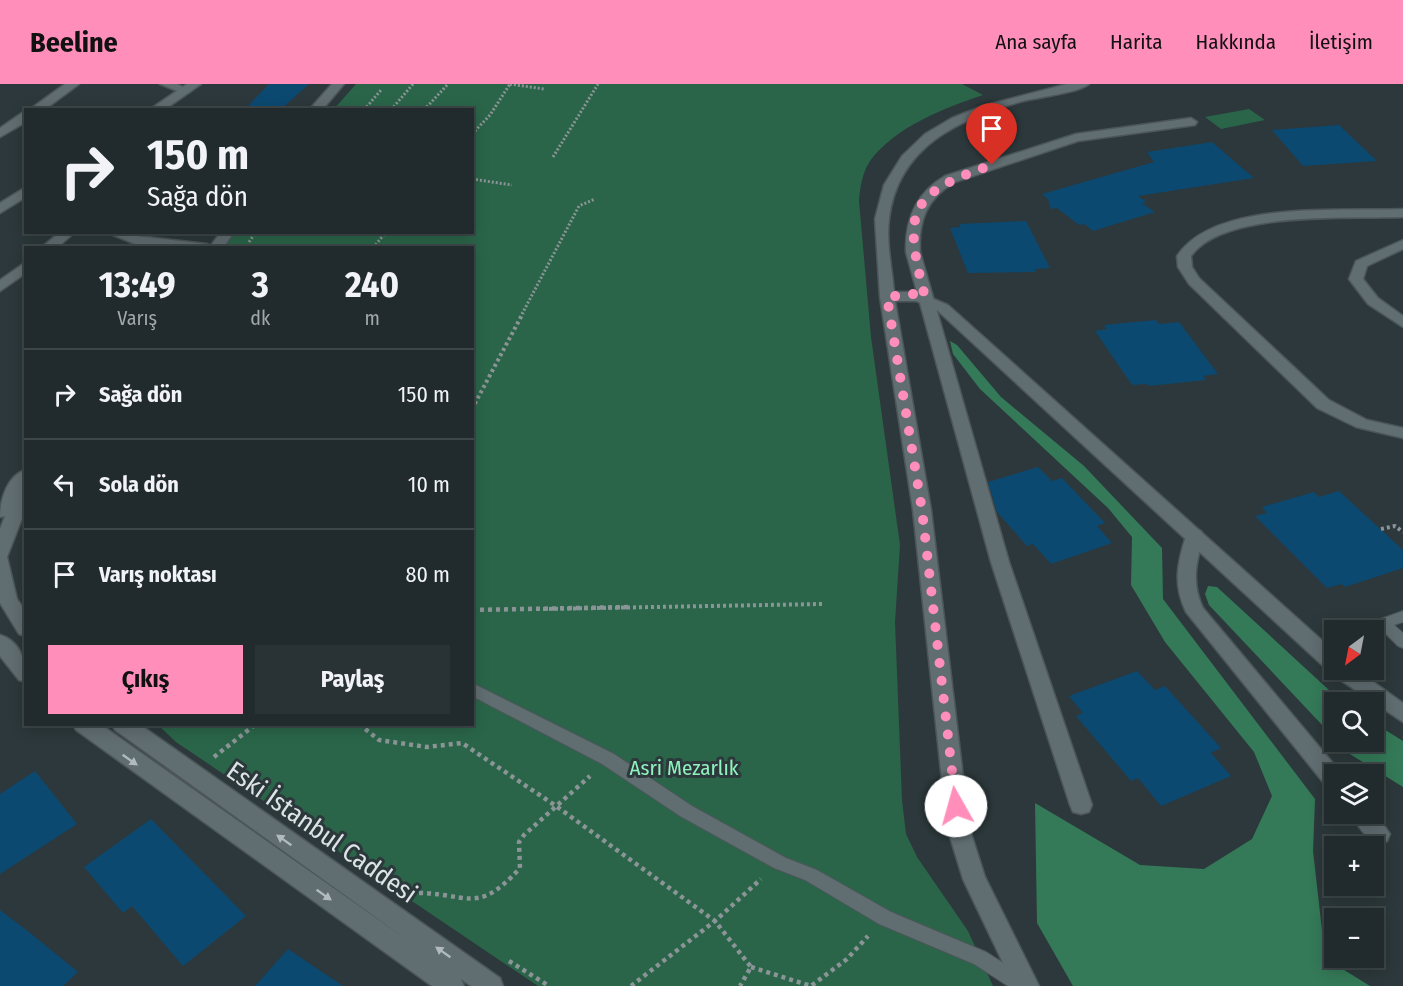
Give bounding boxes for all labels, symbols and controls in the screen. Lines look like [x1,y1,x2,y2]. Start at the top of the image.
text: Beeline [30,26,118,59]
text: Ana sayfa [995,29,1077,55]
text: Harita [1110,29,1163,55]
text: Hakkında [1196,29,1276,55]
text: İletişim [1309,29,1373,55]
pin [966,103,1017,165]
icon: arrive [975,112,1008,145]
text: 150 m [147,130,249,180]
icon: right [48,132,126,210]
text: Sağa dön [147,181,248,213]
text: 13:49 [99,263,176,307]
text: 3 [252,263,269,307]
text: 240 [345,263,399,307]
text: Varış [117,306,157,330]
text: dk [250,306,270,330]
text: m [364,306,380,330]
icon: right [48,378,81,411]
text: Sağa dön [99,381,182,408]
text: 150 m [398,381,450,408]
icon: left [48,468,81,501]
text: Sola dön [99,471,179,498]
text: 10 m [408,471,450,498]
icon: arrive [48,558,81,591]
text: Varış noktası [99,561,217,588]
text: 80 m [405,561,450,588]
north arrow [1324,620,1384,680]
map controls [1324,620,1384,968]
button: Çıkış [48,645,243,714]
button: Paylaş [255,645,450,714]
button: search [1324,692,1384,752]
one-way arrow [122,754,138,766]
street label: Eski İstanbul Caddesi [221,755,423,910]
park label: Asri Mezarlık [629,755,739,781]
button: layers [1324,764,1384,824]
position arrow [924,774,988,838]
one-way arrow [276,834,292,846]
button: + [1324,836,1384,896]
one-way arrow [317,889,332,901]
button: − [1324,908,1384,968]
one-way arrow [435,947,451,958]

